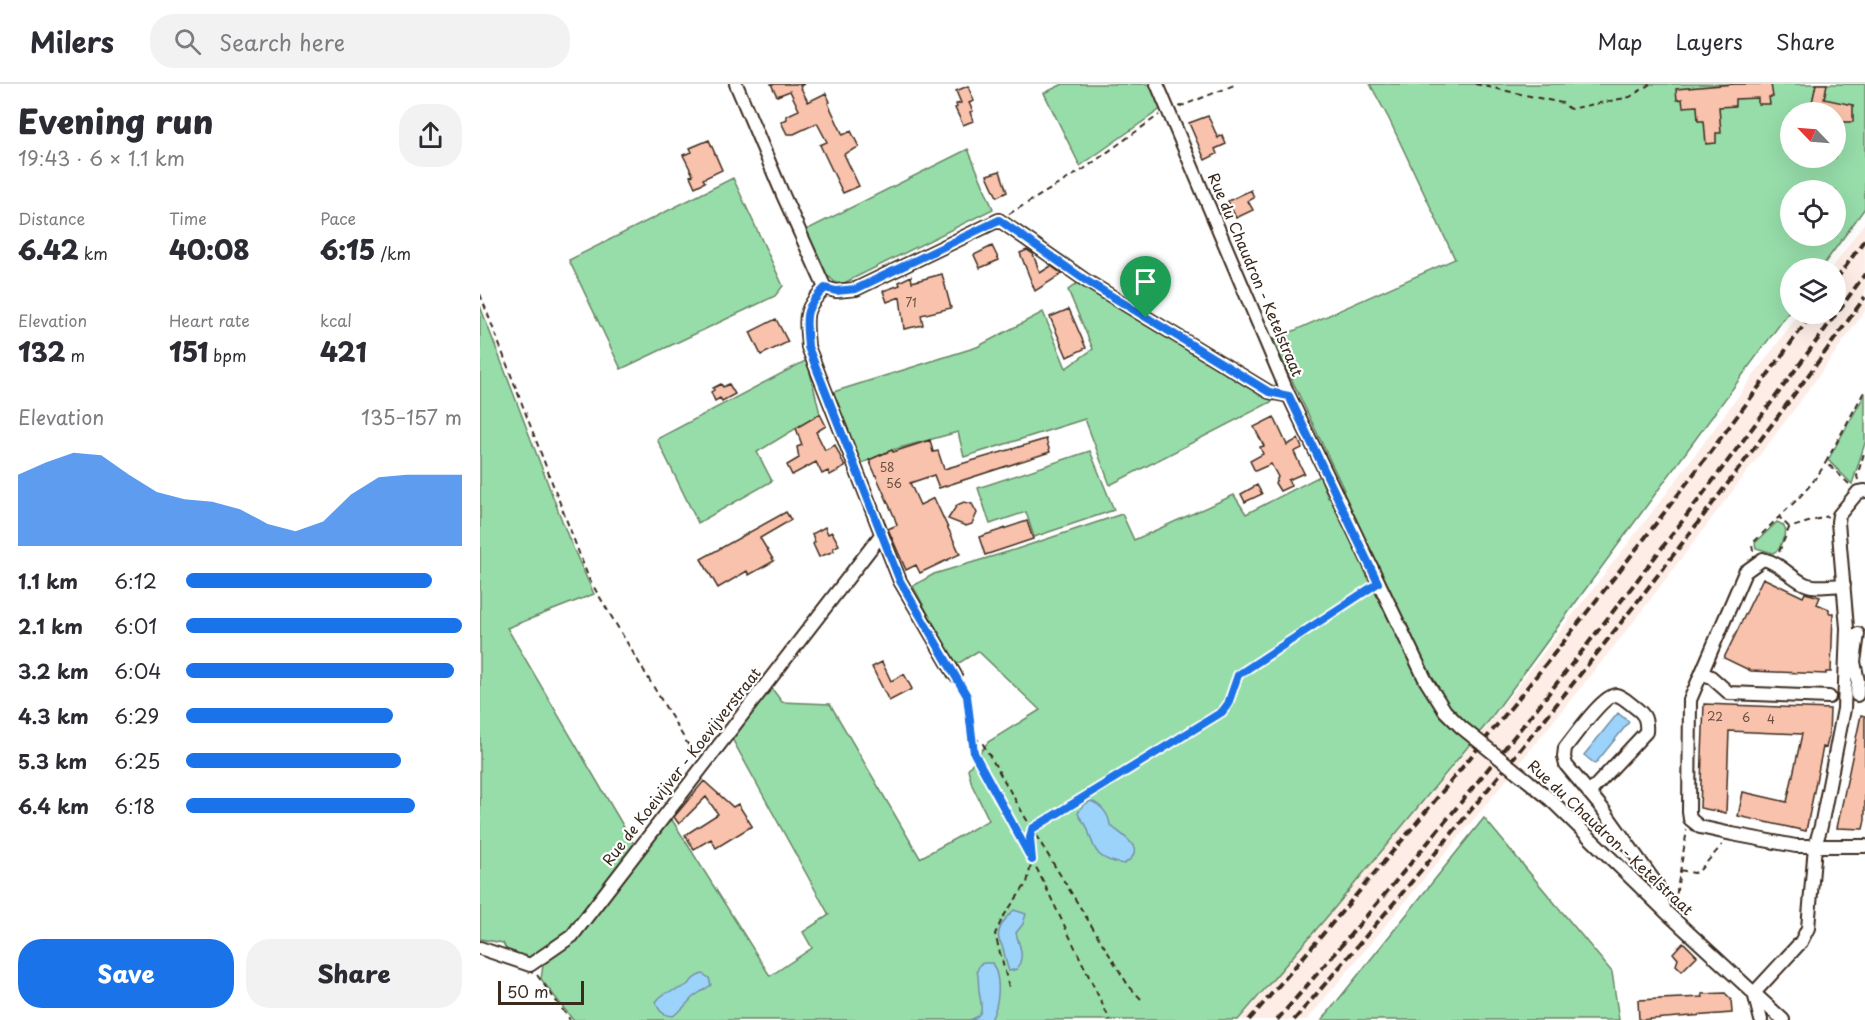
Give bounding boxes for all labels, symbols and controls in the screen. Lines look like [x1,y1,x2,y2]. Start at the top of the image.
search box [150,14,570,68]
text: Milers [30,20,114,63]
icon: search [171,25,204,58]
text: Search here [219,25,345,58]
text: Map [1598,25,1642,57]
text: Layers [1675,25,1743,57]
text: Share [1776,25,1835,57]
text: Evening run [18,95,213,145]
north arrow [1780,102,1846,168]
map controls [1780,102,1846,324]
button: share [399,104,462,167]
text: 19:43 · 6 × 1.1 km [18,143,185,173]
street label: Rue du Chaudron - Ketelstraat [1203,169,1310,380]
button: locate [1780,180,1846,246]
text: Distance [18,206,85,230]
text: Time [169,206,207,230]
text: Pace [320,206,356,230]
text: 6.42 [18,230,79,269]
text: 40:08 [169,230,250,269]
text: 6:15 [320,230,375,269]
text: km [79,241,108,265]
text: /km [375,241,411,265]
pin [1120,256,1171,318]
button: layers [1780,258,1846,324]
icon: arrive [1129,265,1162,298]
house number: 71 [905,293,917,311]
text: Elevation [18,308,87,332]
text: Heart rate [169,308,250,332]
text: kcal [320,308,352,332]
text: 132 [18,332,65,371]
text: 151 [169,332,208,371]
text: 421 [320,332,367,371]
text: m [65,343,85,367]
text: bpm [208,343,247,367]
text: Elevation [18,402,104,432]
text: 135–157 m [361,402,462,432]
house number: 58 [879,458,895,476]
house number: 56 [886,474,902,492]
text: 1.1 km [18,566,78,596]
text: 6:12 [114,566,157,596]
text: 2.1 km [18,611,83,641]
text: 6:01 [114,611,157,641]
text: 3.2 km [18,656,89,686]
text: 6:04 [114,656,162,686]
street label: Rue de Koeivijver - Koevijverstraat [596,662,766,870]
text: 4.3 km [18,701,89,731]
text: 6:29 [114,701,159,731]
house number: 22 [1707,707,1723,725]
house number: 6 [1742,708,1750,726]
house number: 4 [1767,710,1775,728]
text: 5.3 km [18,746,87,776]
text: 6:25 [114,746,160,776]
street label: Rue du Chaudron - Ketelstraat [1523,754,1699,920]
text: 6.4 km [18,791,89,821]
text: 6:18 [114,791,155,821]
button: Save [18,939,234,1008]
button: Share [246,939,462,1008]
scale bar [498,978,584,1006]
text: 50 m [507,979,548,1003]

